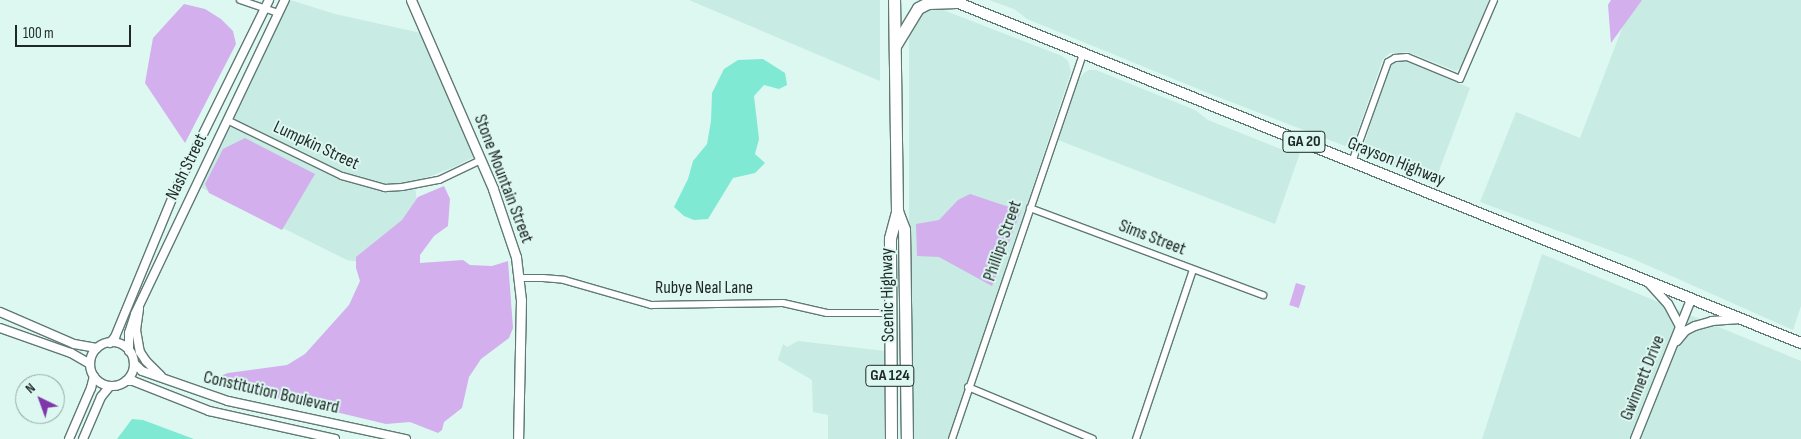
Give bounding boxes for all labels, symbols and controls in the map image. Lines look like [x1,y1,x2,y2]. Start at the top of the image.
scale bar [18,15,134,47]
text: 100 m [23,24,54,43]
street label: Stone Mountain Street [469,112,537,246]
street label: Lumpkin Street [270,117,362,175]
road number: GA 20 [1282,128,1326,156]
street label: Nash Street [162,130,212,204]
street label: Grayson Highway [1344,133,1448,191]
street label: Phillips Street [979,198,1027,284]
street label: Sims Street [1115,215,1189,261]
street label: Scenic Highway [876,248,900,342]
street label: Rubye Neal Lane [655,277,753,299]
street label: Gwinnett Drive [1616,332,1670,424]
road number: GA 124 [865,362,915,390]
street label: Constitution Boulevard [201,367,341,419]
north arrow [15,374,65,424]
text: N [22,379,39,397]

